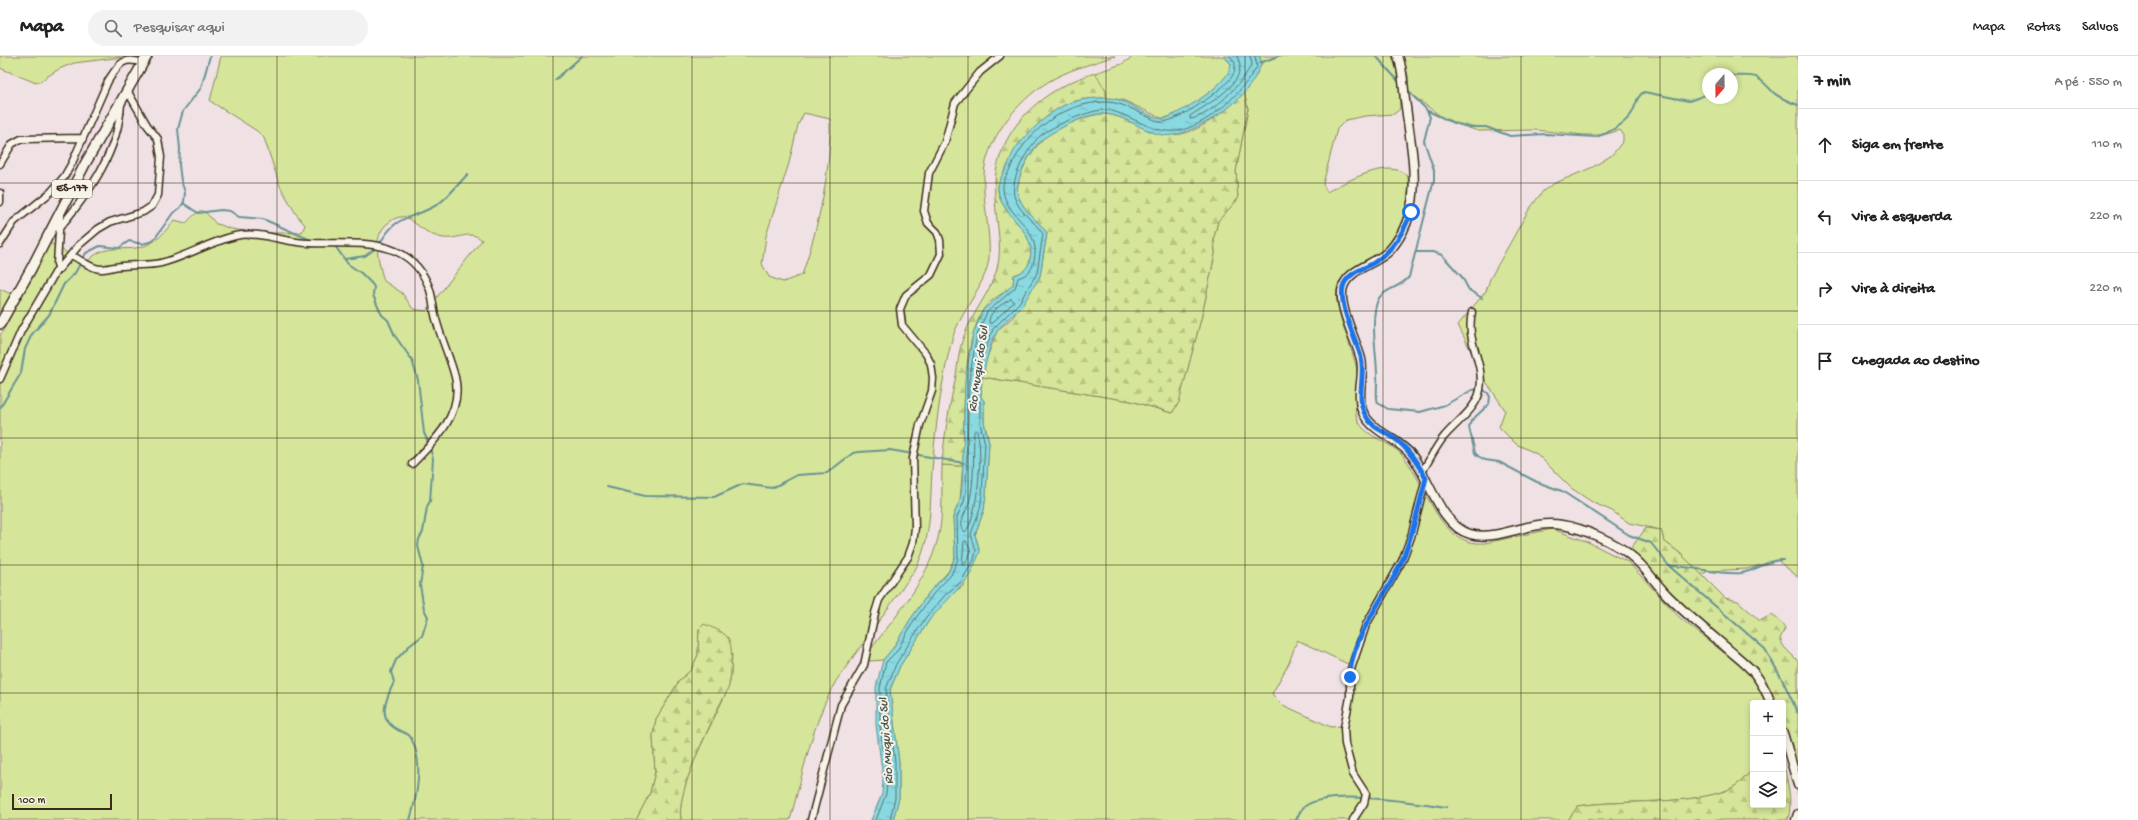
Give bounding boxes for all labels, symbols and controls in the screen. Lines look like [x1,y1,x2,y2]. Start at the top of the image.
search box [88,10,368,46]
text: Mapa [20,16,64,39]
icon: search [102,17,124,39]
text: Pesquisar aqui [134,19,225,37]
text: Mapa [1973,19,2005,36]
text: Rotas [2027,19,2060,36]
text: Salvos [2082,19,2118,36]
north arrow [1702,68,1738,104]
text: 7 min [1814,72,1851,92]
text: A pé · 550 m [2055,75,2122,90]
icon: ahead [1814,134,1836,156]
text: Siga em frente [1852,136,1943,154]
text: 110 m [2092,137,2122,152]
road number: ES-177 [52,180,92,198]
route start [1402,203,1420,221]
icon: left [1814,206,1836,228]
text: Vire à esquerda [1852,208,1952,226]
text: 220 m [2090,209,2122,224]
icon: right [1814,278,1836,300]
text: Vire à direita [1852,280,1935,298]
text: 220 m [2090,281,2122,296]
water label: Rio Muqui do Sul [966,324,993,413]
icon: arrive [1814,350,1836,372]
text: Chegada ao destino [1852,352,1979,370]
route end [1341,668,1359,686]
water label: Rio Muqui do Sul [876,696,898,785]
map controls [1750,700,1786,808]
button: + [1750,700,1786,736]
button: − [1750,736,1786,772]
button: layers [1750,772,1786,808]
scale bar [12,792,112,811]
text: 100 m [18,795,45,807]

